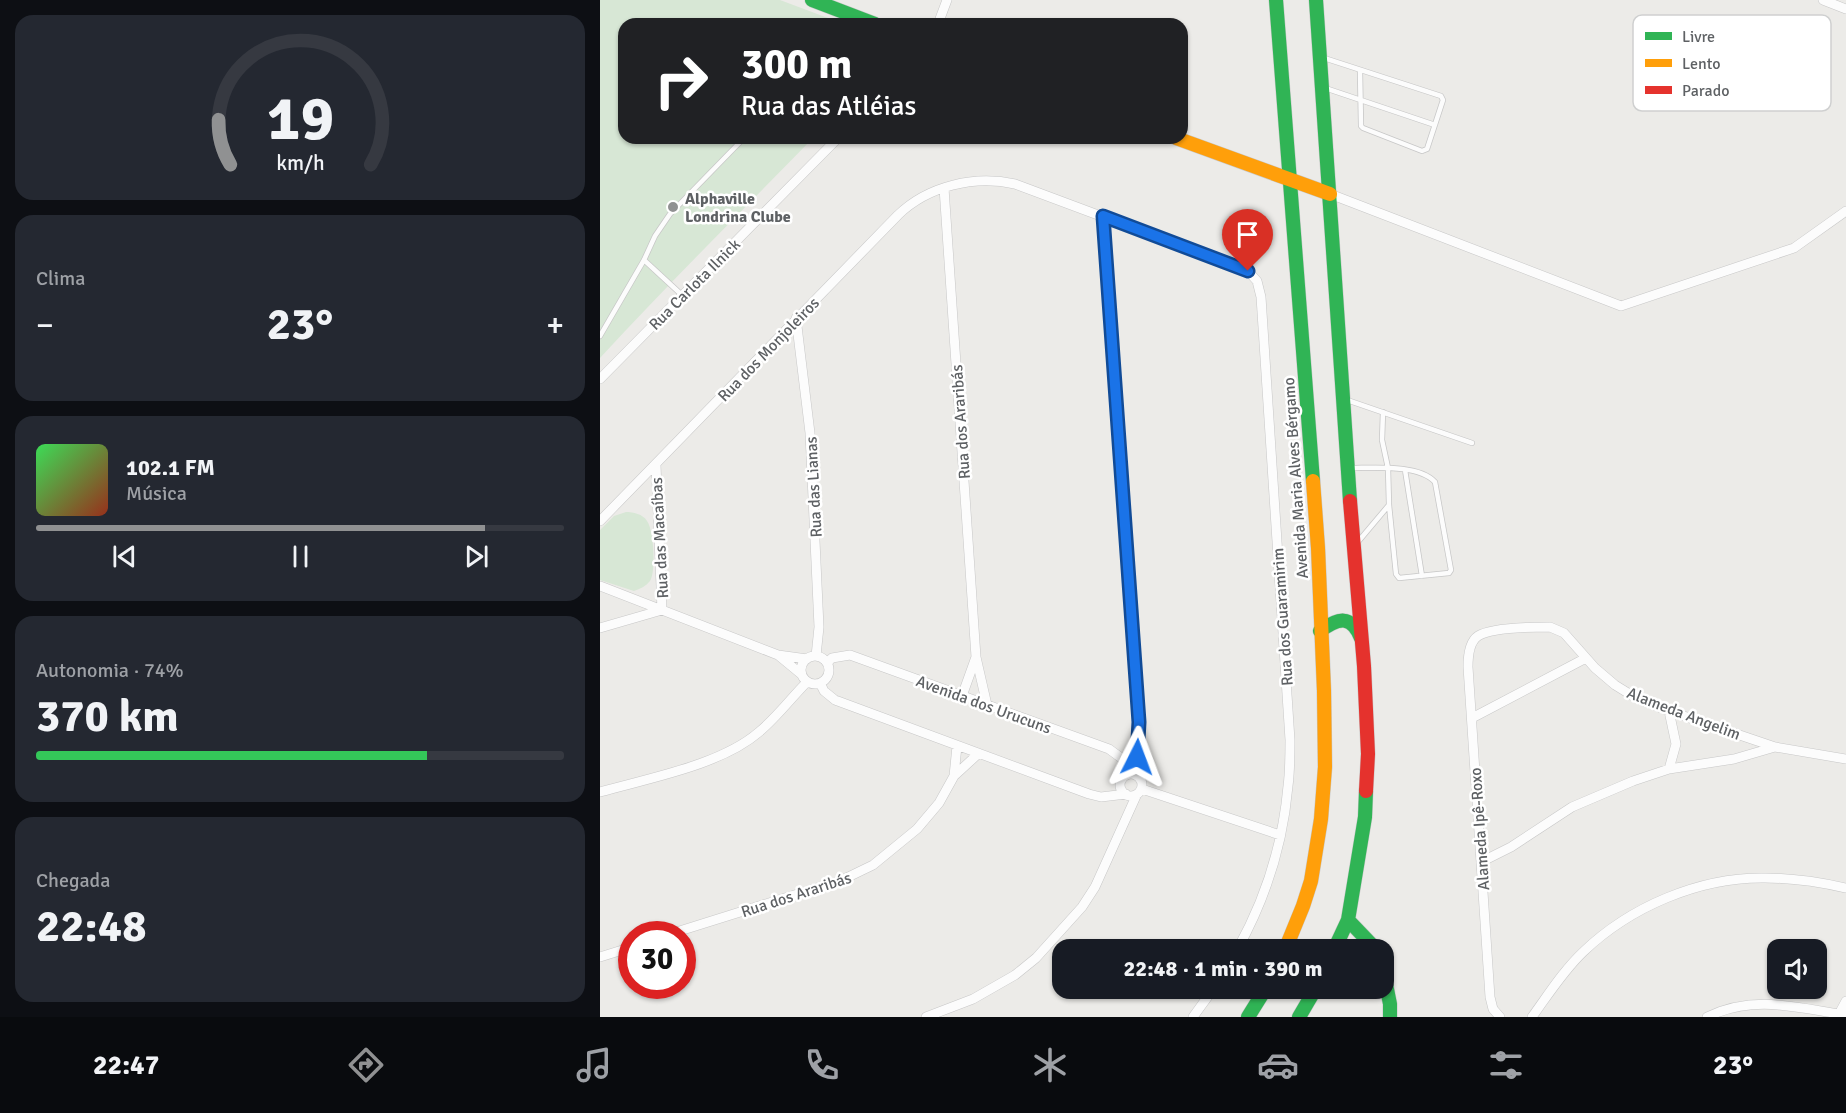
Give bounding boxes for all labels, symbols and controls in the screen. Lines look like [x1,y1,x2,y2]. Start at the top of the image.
legend [1633,15,1831,111]
text: Livre [1682,27,1715,47]
text: 300 m [741,39,852,90]
icon: right [642,42,720,120]
text: Lento [1682,54,1720,74]
text: 19 [266,80,334,157]
text: Parado [1682,81,1729,101]
text: Rua das Atléias [741,90,916,123]
text: km/h [276,150,324,176]
place label: Alphaville Londrina Clube [685,189,791,227]
marker: Alphaville Londrina Clube [666,200,680,214]
pin [1222,209,1273,271]
icon: arrive [1231,218,1264,251]
street label: Rua Carlota Ilnick [645,235,745,335]
text: Clima [36,266,85,291]
street label: Rua dos Monjoleiros [714,293,824,406]
text: 23° [267,297,333,352]
text: − [36,305,54,346]
text: + [546,305,564,346]
street label: Rua dos Araribás [947,364,975,480]
street label: Avenida Maria Alves Bérgamo [1279,377,1313,579]
street label: Rua das Lianas [801,436,827,538]
text: 102.1 FM [126,454,215,481]
street label: Rua das Macaíbas [647,477,673,599]
text: Música [126,481,187,506]
icon: previous [108,540,141,573]
icon: pause [284,540,317,573]
icon: next [460,540,493,573]
street label: Rua dos Guaramirim [1268,547,1298,687]
text: Autonomia · 74% [36,658,184,683]
street label: Avenida dos Urucuns [913,671,1054,739]
street label: Alameda Angelim [1624,683,1743,745]
text: 370 km [36,689,179,744]
position arrow [1105,725,1169,789]
street label: Alameda Ipê-Roxo [1466,767,1494,891]
text: Chegada [36,868,110,893]
street label: Rua dos Araribás [739,868,854,922]
text: 22:48 [36,899,146,954]
speed limit sign: 30 [618,921,696,999]
map controls [1767,939,1827,999]
button: sound [1767,939,1827,999]
text: 22:48 · 1 min · 390 m [1123,955,1323,982]
icon: directions [345,1044,387,1086]
icon: music [573,1044,615,1086]
icon: phone [801,1044,843,1086]
icon: climate [1029,1044,1071,1086]
icon: car [1257,1044,1299,1086]
icon: filters [1485,1044,1527,1086]
text: 22:47 [93,1049,159,1082]
text: 23° [1713,1049,1753,1082]

